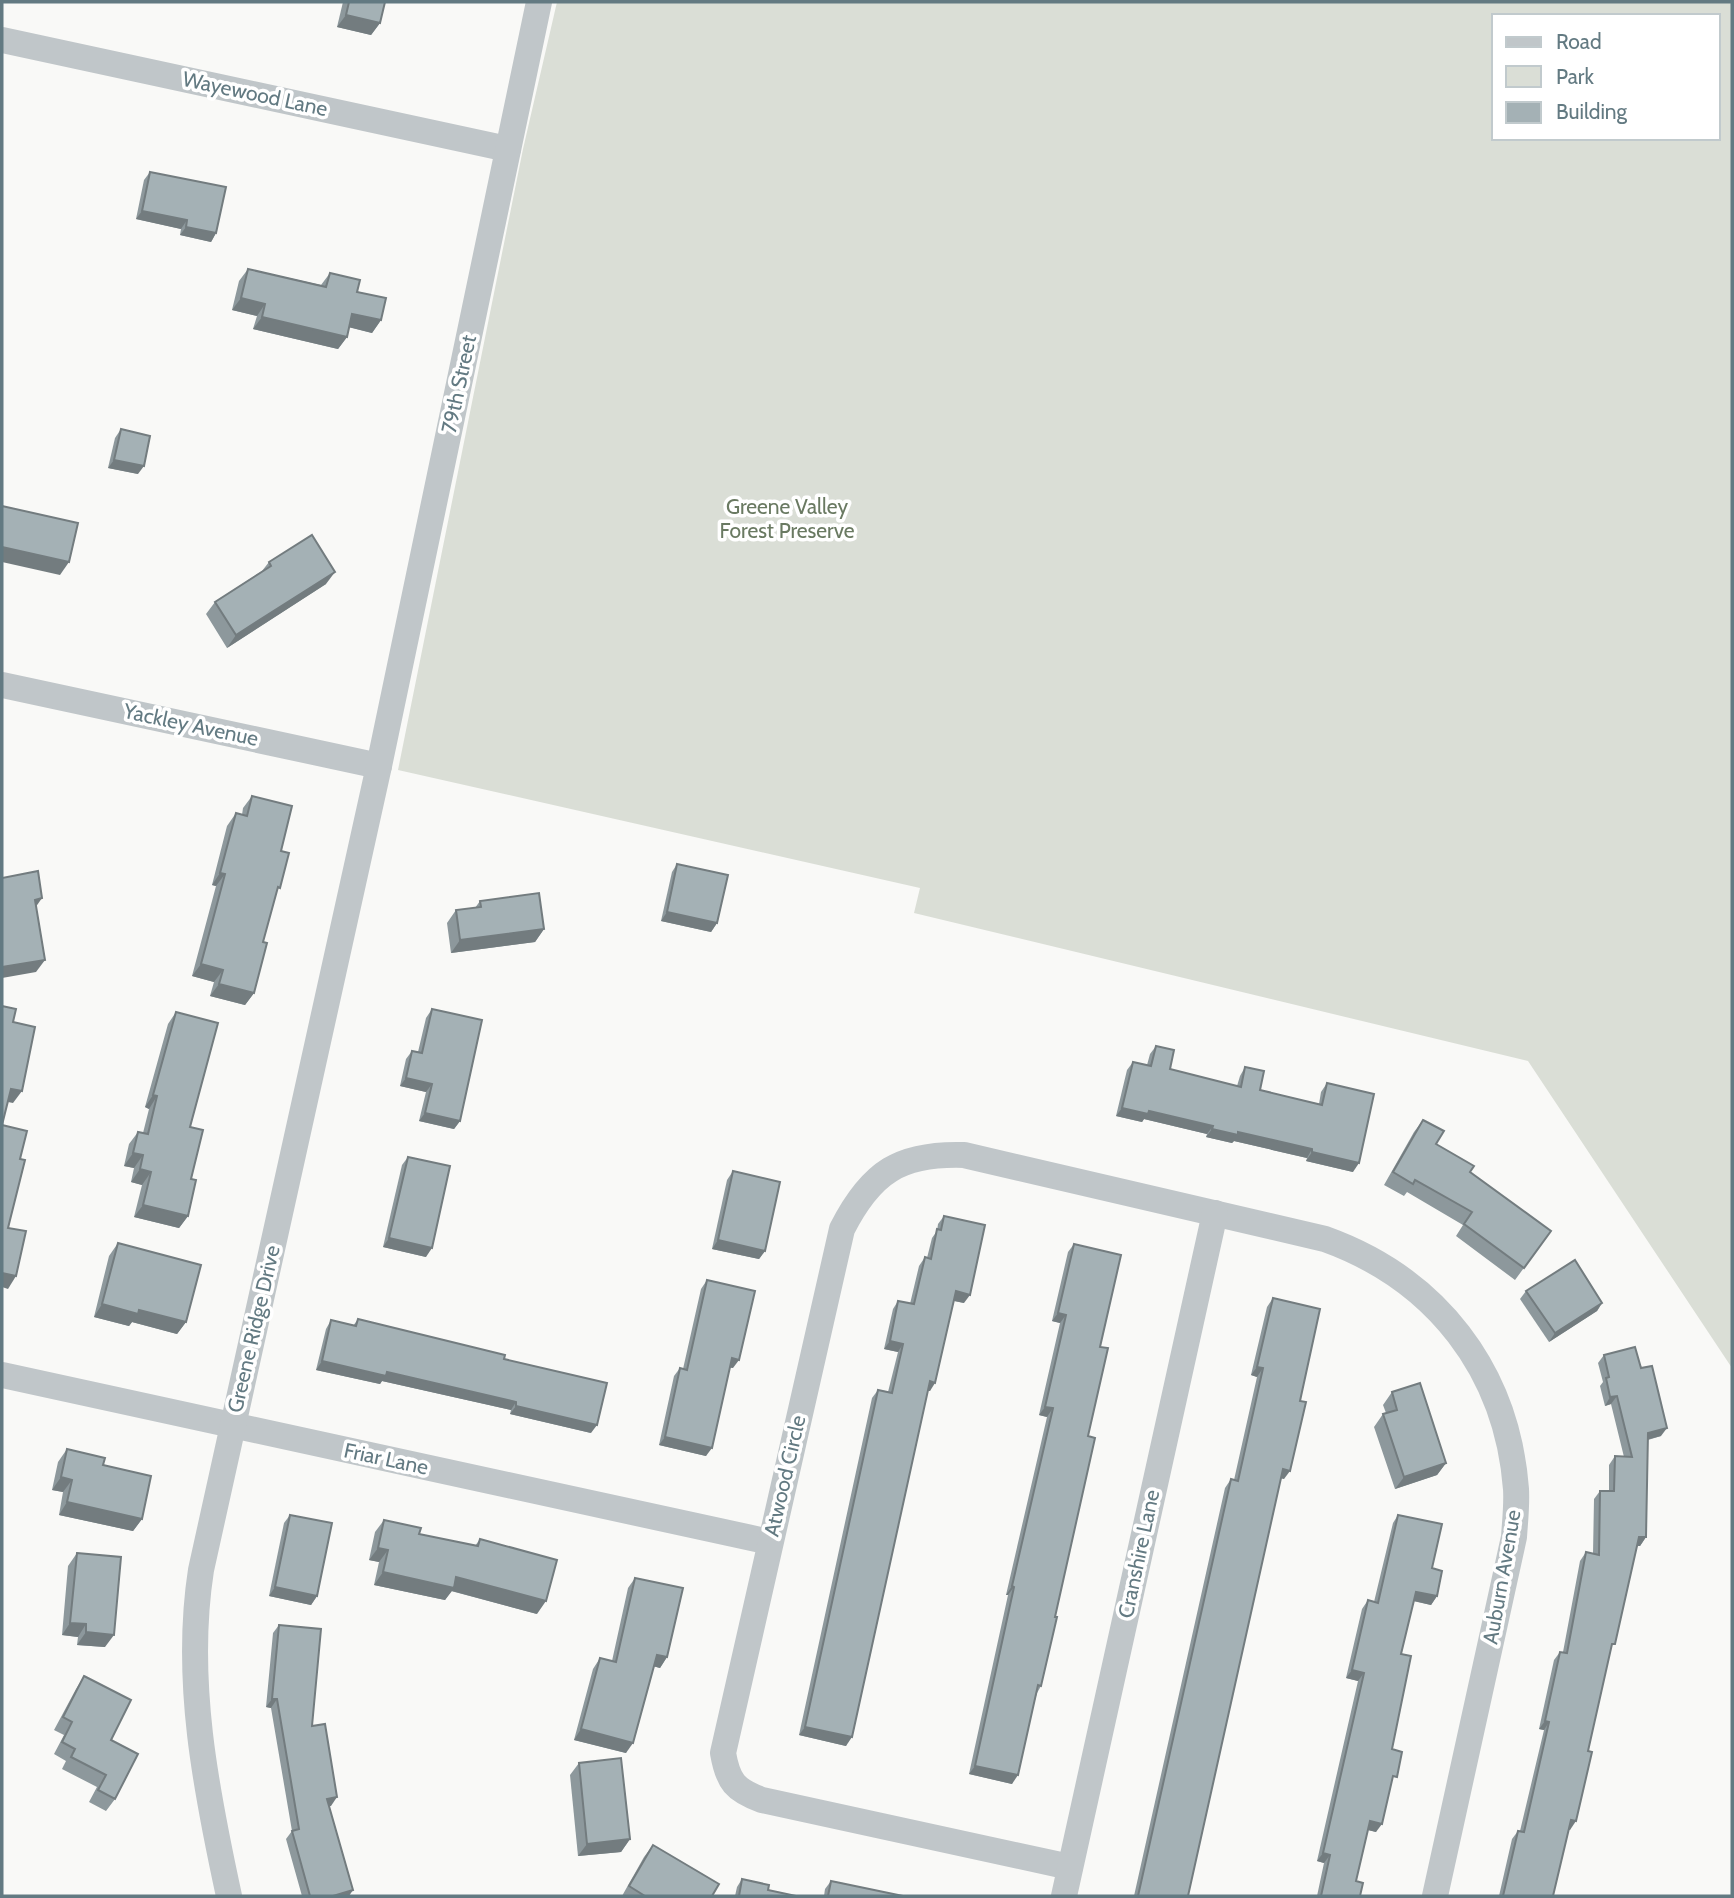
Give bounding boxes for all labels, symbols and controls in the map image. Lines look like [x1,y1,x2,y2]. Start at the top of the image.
legend [1492,14,1720,140]
text: Road [1556,29,1602,54]
text: Park [1556,64,1594,89]
street label: Wayewood Lane [180,66,330,121]
text: Building [1556,99,1628,124]
street label: 79th Street [436,333,481,435]
park label: Greene Valley Forest Preserve [719,494,855,543]
street label: Yackley Avenue [121,698,261,751]
street label: Greene Ridge Drive [222,1243,285,1415]
street label: Atwood Circle [758,1413,811,1539]
street label: Friar Lane [342,1437,431,1480]
street label: Cranshire Lane [1113,1487,1164,1620]
street label: Auburn Avenue [1477,1508,1526,1646]

